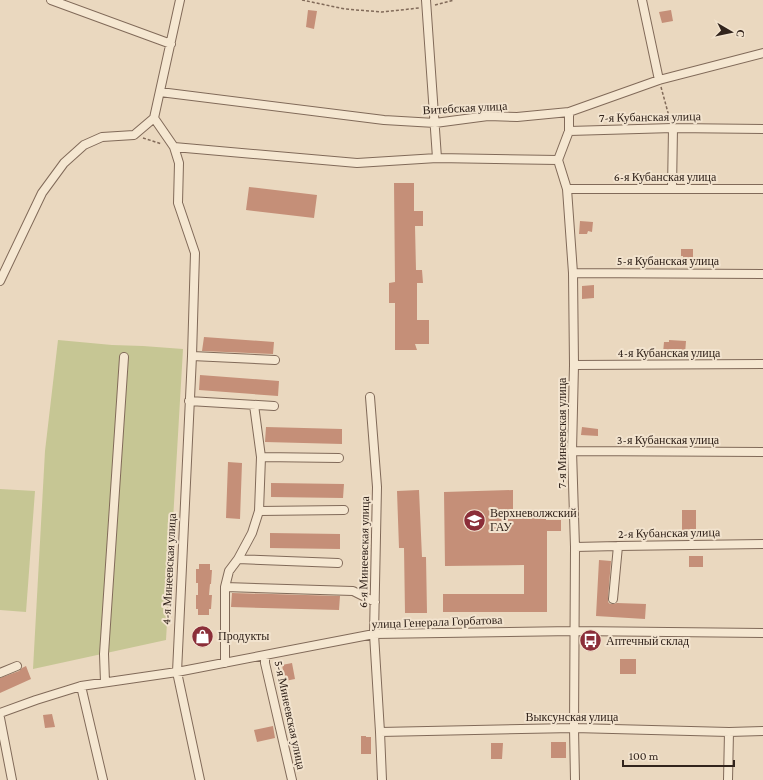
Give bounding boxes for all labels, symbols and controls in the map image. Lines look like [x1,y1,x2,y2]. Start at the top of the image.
north arrow [711,12,751,52]
text: С [734,29,747,38]
street label: Витебская улица [422,99,508,117]
street label: 7-я Кубанская улица [599,109,702,125]
street label: 6-я Кубанская улица [614,170,717,184]
street label: 5-я Кубанская улица [617,254,720,268]
street label: 4-я Кубанская улица [618,346,721,360]
street label: 7-я Минеевская улица [555,377,569,488]
street label: 3-я Кубанская улица [617,433,720,447]
street label: 6-я Минеевская улица [356,495,372,608]
place label: Верхневолжский ГАУ [490,506,577,534]
school or university icon: Верхневолжский ГАУ [462,507,488,533]
street label: 4-я Минеевская улица [159,512,179,625]
street label: 2-я Кубанская улица [618,525,721,541]
street label: улица Генерала Горбатова [371,613,503,631]
shop icon: Продукты [189,623,215,649]
bus stop icon: Аптечный склад [578,628,604,654]
place label: Продукты [218,629,269,643]
place label: Аптечный склад [606,634,689,648]
street label: 5-я Минеевская улица [272,659,309,772]
street label: Выксунская улица [526,710,619,724]
scale bar [623,742,734,768]
text: 100 m [629,749,659,763]

